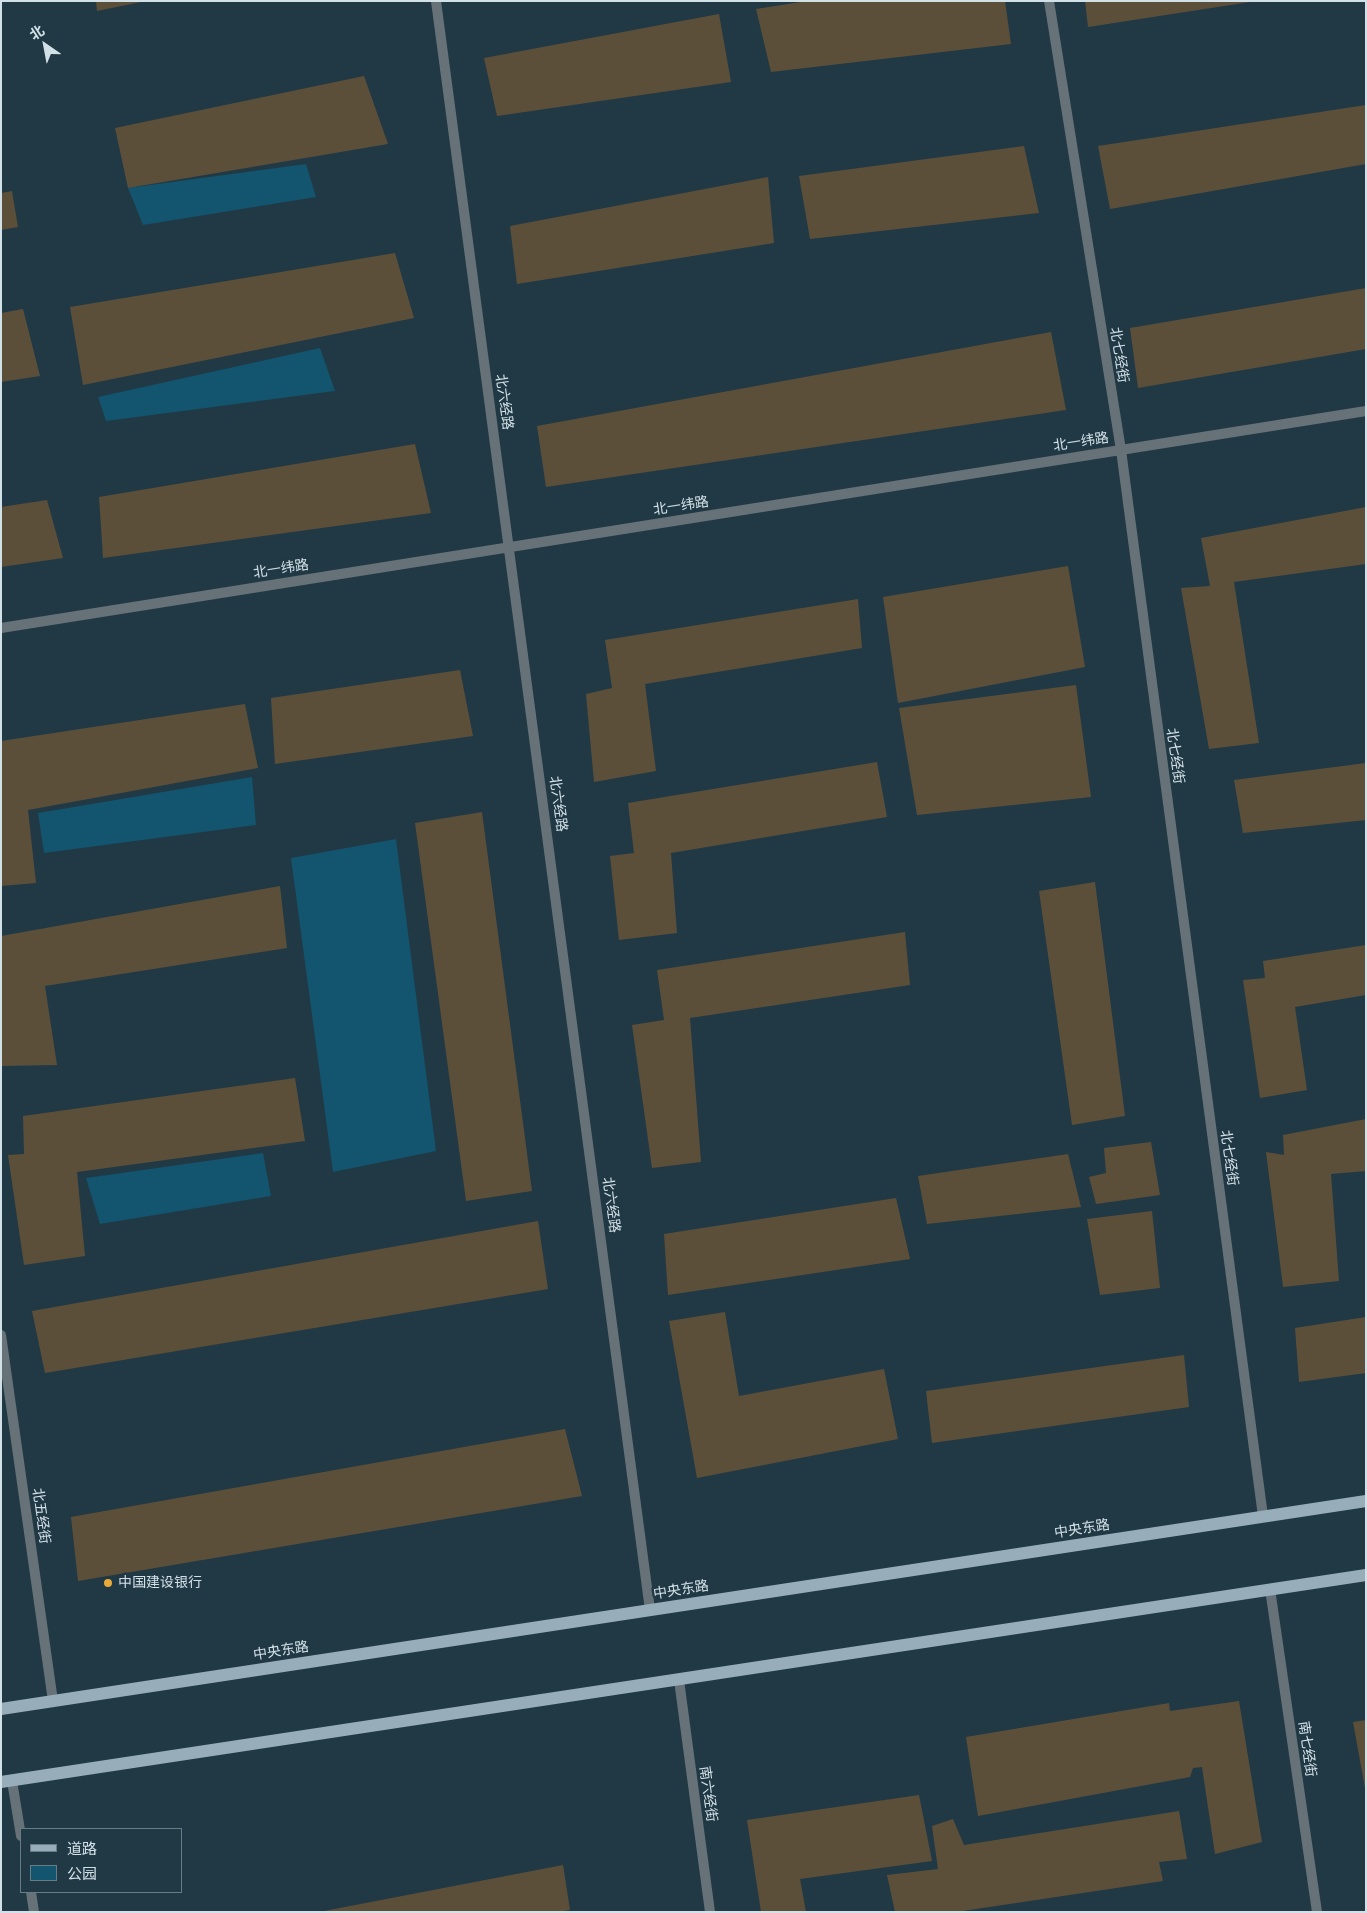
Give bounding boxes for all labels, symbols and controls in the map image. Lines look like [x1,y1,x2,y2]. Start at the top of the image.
north arrow [20,20,70,70]
text: 北 [26,21,48,44]
street label: 北七经街 [1106,326,1132,384]
street label: 北六经路 [492,373,516,431]
street label: 北一纬路 [1052,429,1110,455]
street label: 北一纬路 [652,493,710,519]
street label: 北一纬路 [252,556,310,582]
street label: 北七经街 [1163,727,1187,785]
street label: 北六经路 [546,775,570,833]
street label: 北七经街 [1217,1129,1241,1187]
street label: 北六经路 [599,1176,623,1234]
street label: 北五经街 [29,1487,53,1545]
street label: 中央东路 [1053,1516,1111,1542]
place label: 中国建设银行 [118,1575,202,1591]
marker: 中国建设银行 [102,1577,114,1589]
street label: 中央东路 [652,1577,710,1603]
street label: 中央东路 [252,1638,310,1664]
street label: 南七经街 [1295,1720,1319,1778]
street label: 南六经街 [696,1765,720,1823]
legend [20,1828,182,1893]
text: 道路 [67,1840,97,1858]
text: 公园 [67,1865,97,1883]

